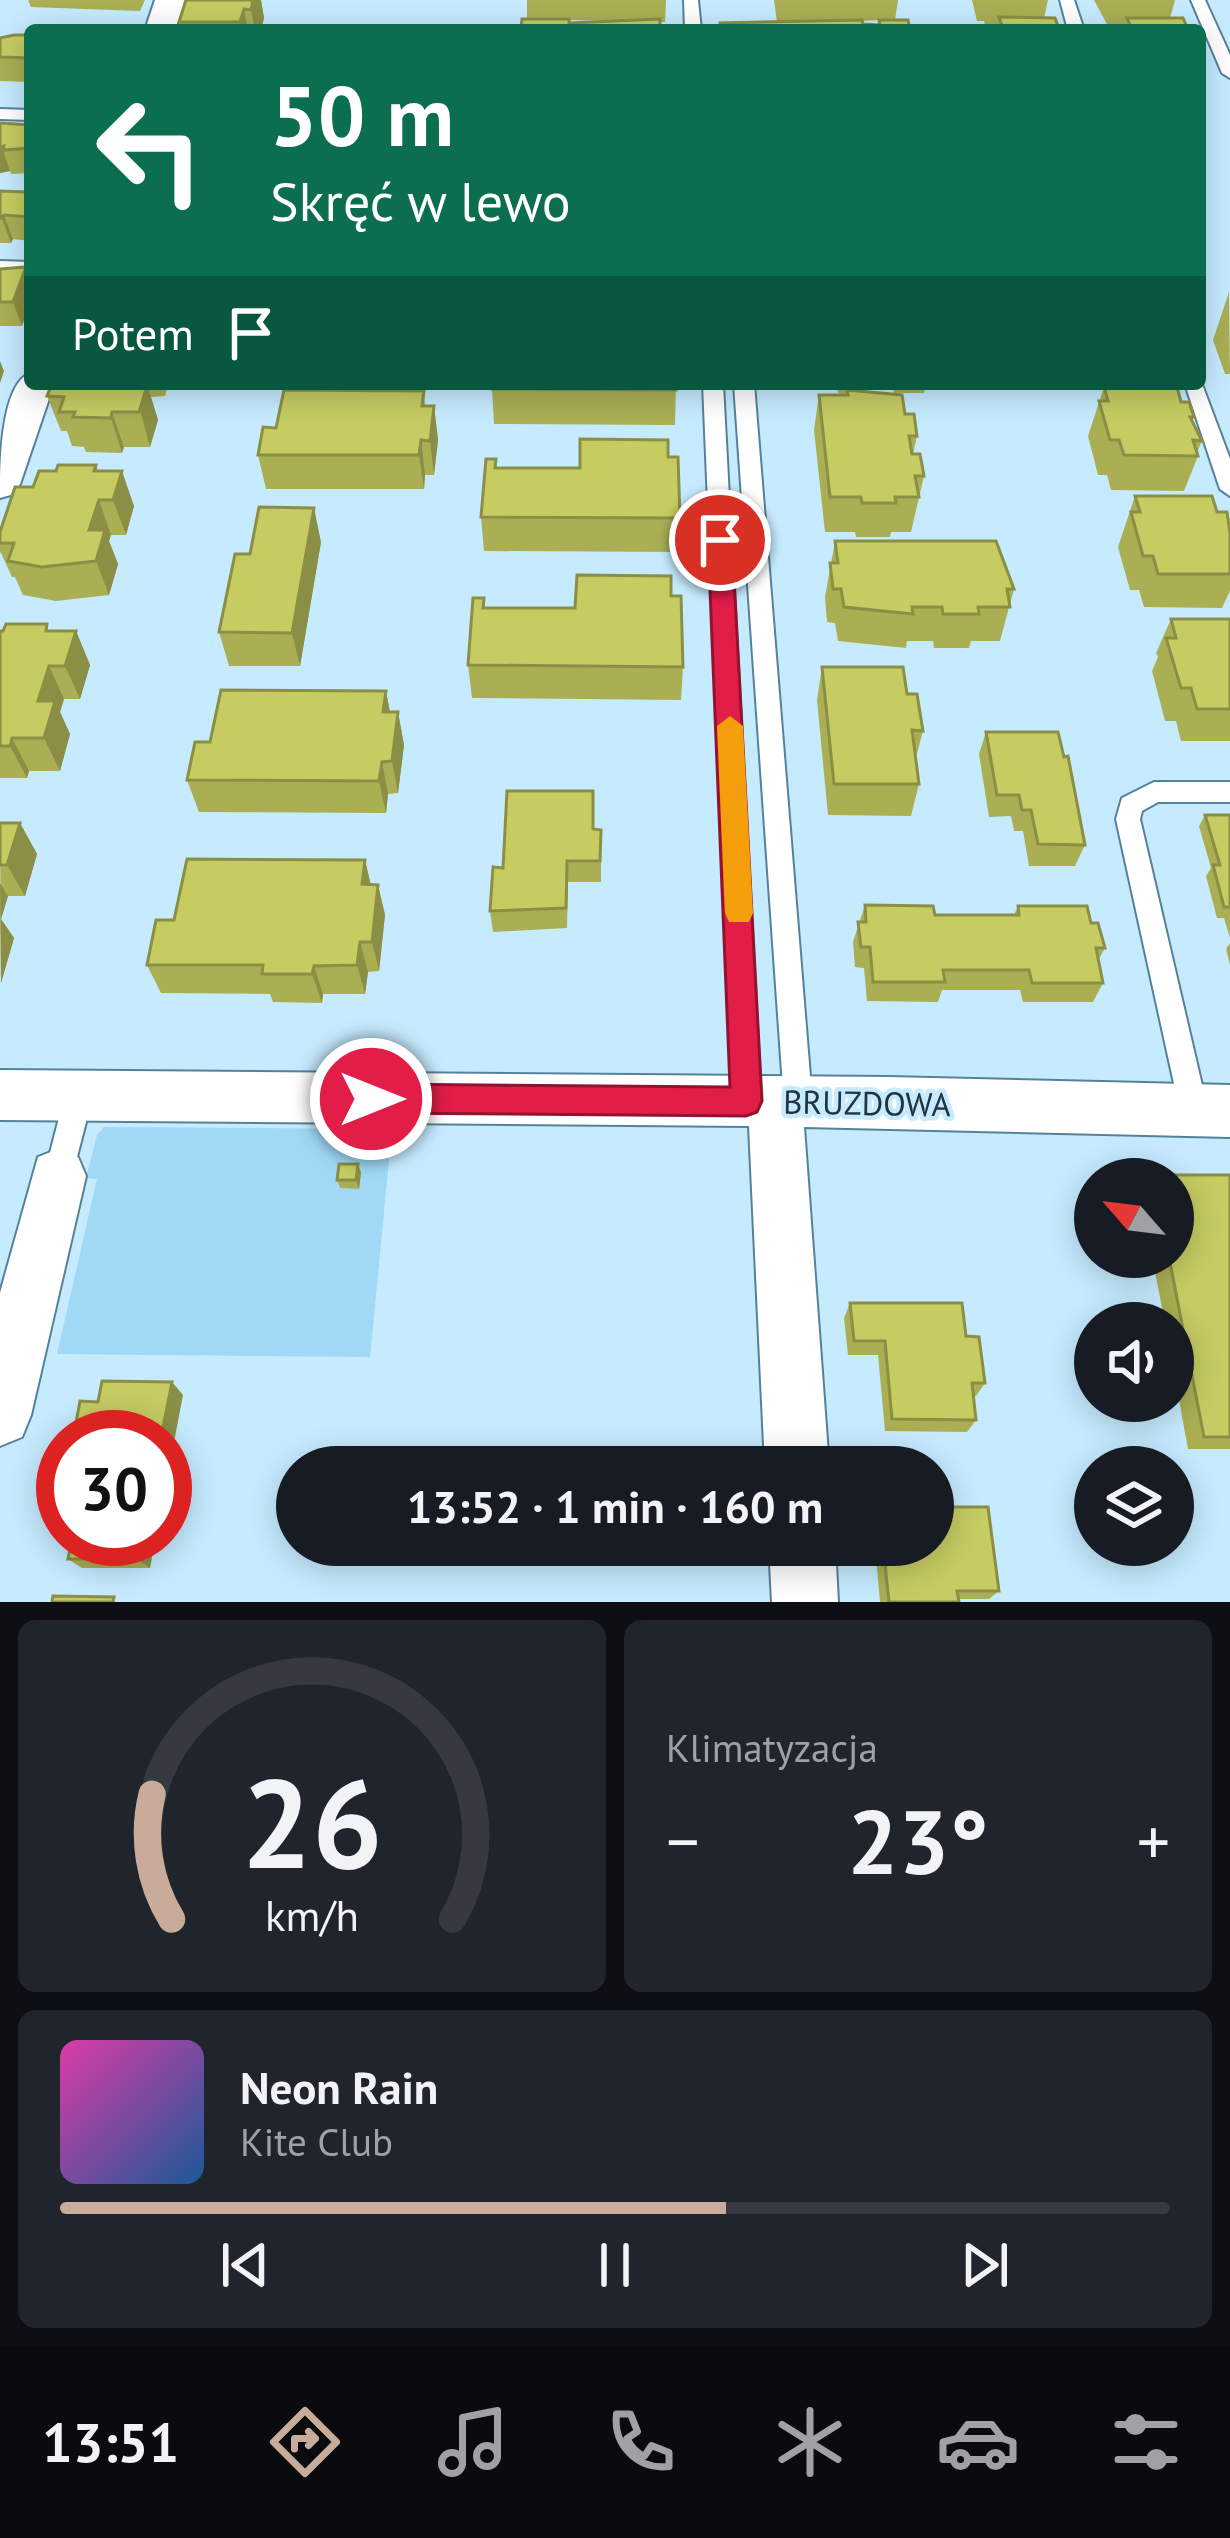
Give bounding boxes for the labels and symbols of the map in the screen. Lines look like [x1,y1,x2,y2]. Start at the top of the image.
pin [669,489,771,591]
position arrow [308,1036,434,1162]
street label: BRUZDOWA [783,1080,952,1125]
north arrow [1074,1158,1194,1278]
speed limit sign: 30 [36,1410,192,1566]

